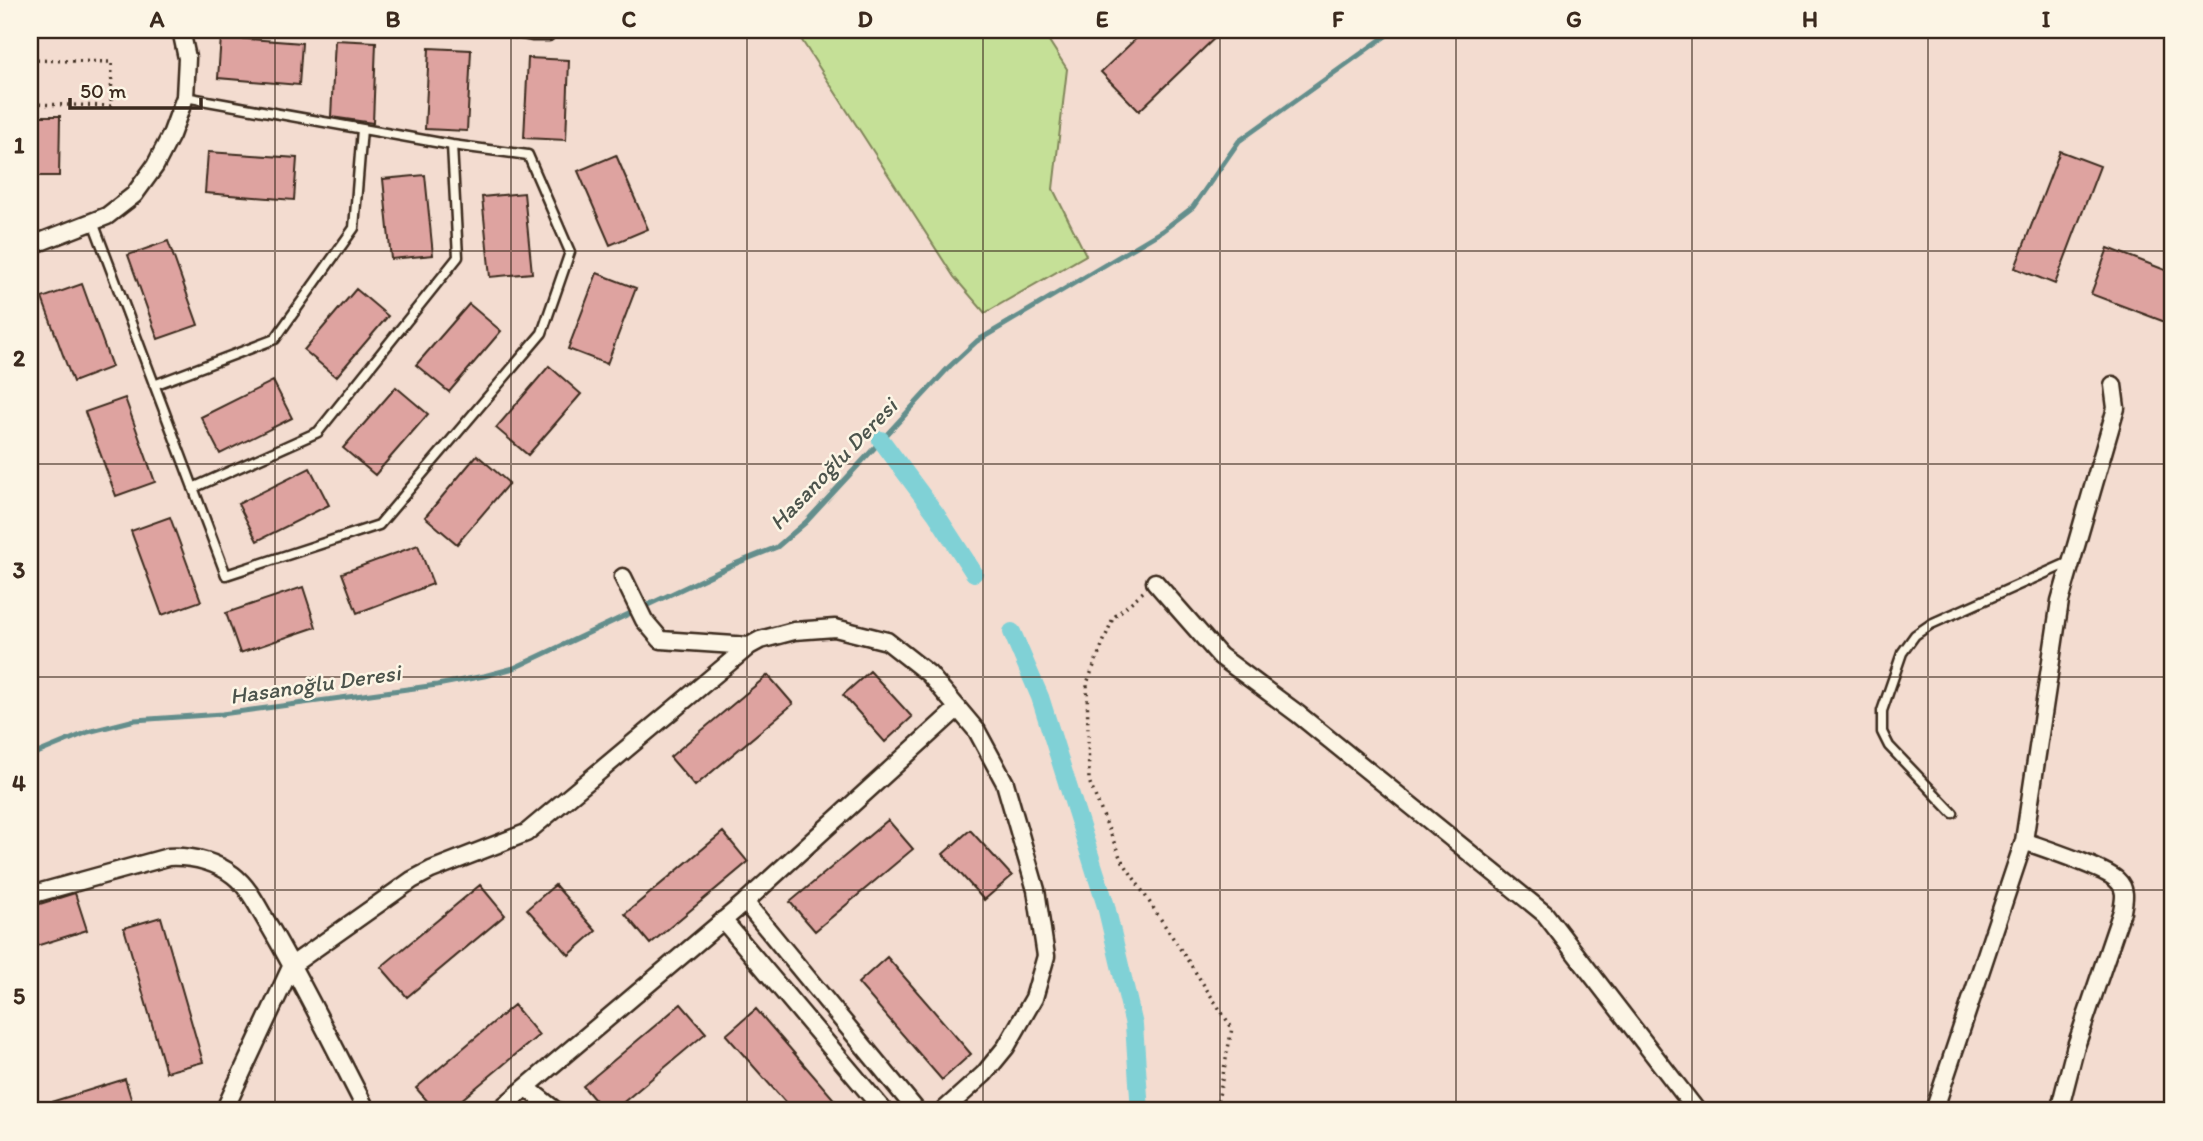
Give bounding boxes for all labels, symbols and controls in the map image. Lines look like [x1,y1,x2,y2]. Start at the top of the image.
text: A [149,5,165,33]
text: B [386,5,401,33]
text: C [622,5,637,33]
text: D [857,5,873,33]
text: E [1096,5,1109,33]
text: F [1332,5,1345,33]
text: G [1566,5,1582,33]
text: H [1802,5,1818,33]
text: I [2042,5,2051,33]
scale bar [70,66,201,110]
text: 50 m [80,78,127,103]
text: 1 [14,131,25,159]
text: 2 [13,344,26,372]
water label: Hasanoğlu Deresi [763,391,904,536]
text: 3 [13,556,26,584]
water label: Hasanoğlu Deresi [228,658,404,710]
text: 4 [12,769,26,797]
text: 5 [13,982,25,1010]

